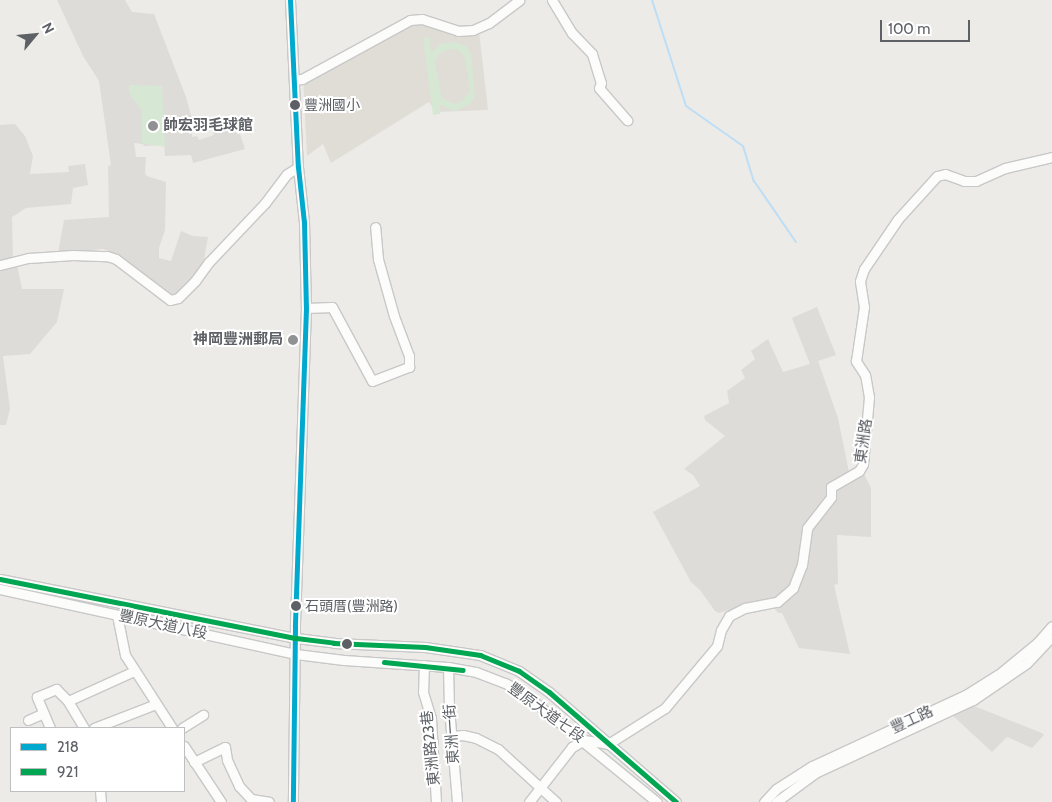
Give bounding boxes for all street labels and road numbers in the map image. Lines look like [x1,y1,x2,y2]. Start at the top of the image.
street label: 東洲路 [852,417,876,465]
street label: 豐原大道八段 [117,607,209,643]
street label: 豐原大道七段 [504,679,588,747]
street label: 豐工路 [888,702,936,738]
street label: 東洲一街 [441,703,463,765]
street label: 東洲路23巷 [418,709,444,787]

